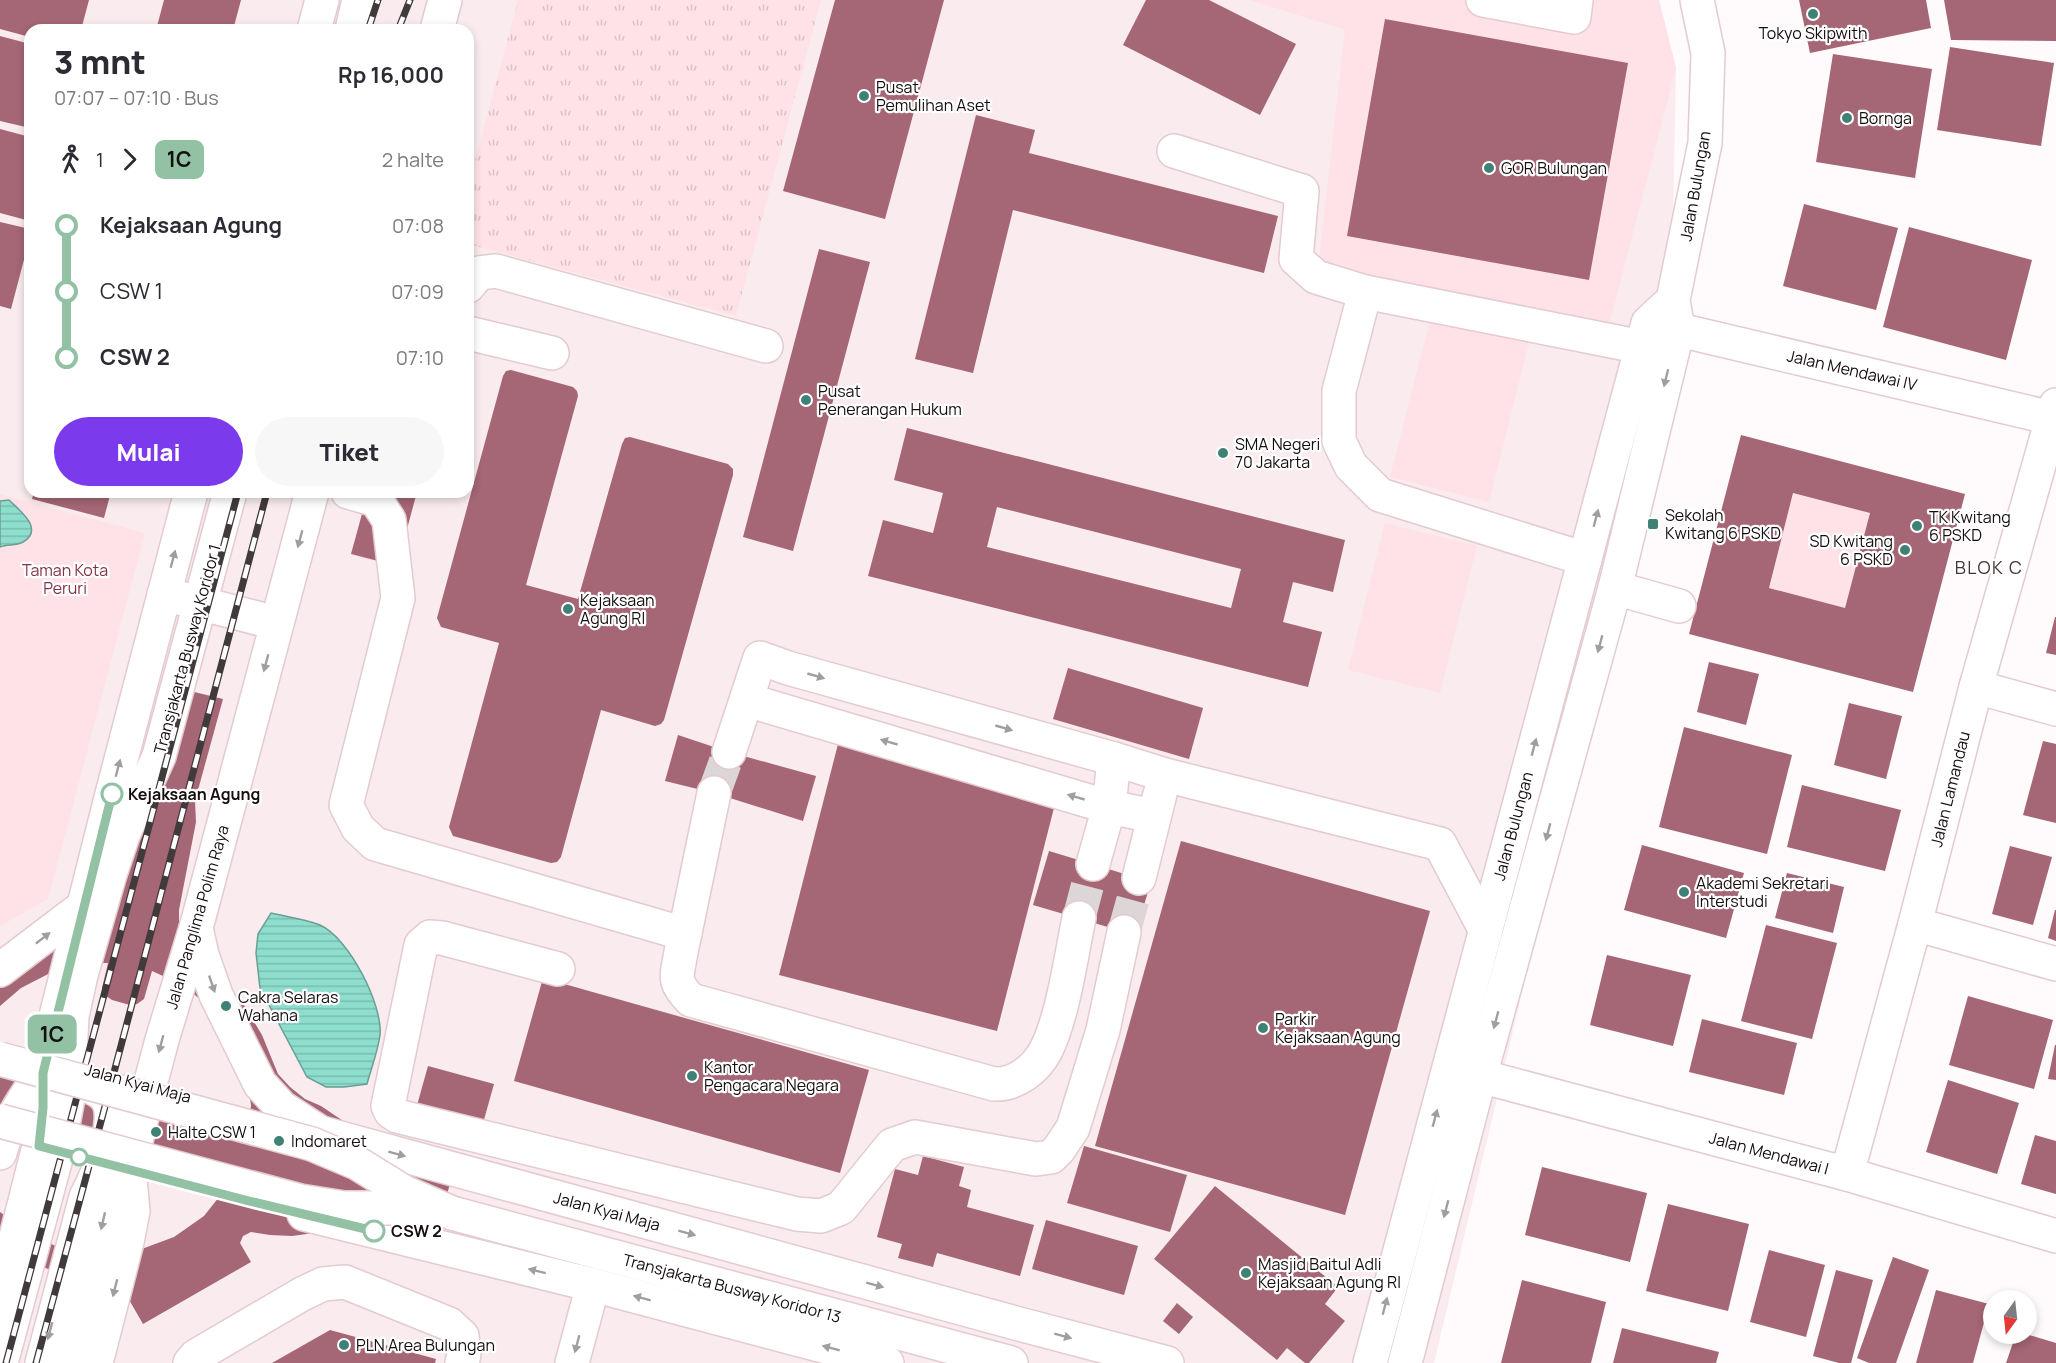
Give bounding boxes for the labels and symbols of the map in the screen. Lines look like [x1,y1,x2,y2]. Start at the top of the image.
marker: Tokyo Skipwith [1806,7,1820,21]
place label: Tokyo Skipwith [1758,22,1868,44]
place label: Pusat Pemulihan Aset [876,76,991,116]
marker: Pusat Pemulihan Aset [857,89,871,103]
place label: Bornga [1859,107,1912,129]
marker: Bornga [1840,111,1854,125]
street label: Jalan Bulungan [1674,129,1716,243]
place label: GOR Bulungan [1501,157,1607,179]
marker: GOR Bulungan [1482,161,1496,175]
street label: Jalan Mendawai IV [1785,344,1919,396]
one-way arrow [1661,368,1671,387]
place label: Pusat Penerangan Hukum [818,380,962,420]
marker: Pusat Penerangan Hukum [799,393,813,407]
place label: SMA Negeri 70 Jakarta [1235,433,1320,473]
marker: SMA Negeri 70 Jakarta [1216,446,1230,460]
place label: Sekolah Kwitang 6 PSKD [1665,504,1781,544]
place label: TK Kwitang 6 PSKD [1929,506,2011,546]
one-way arrow [1592,508,1601,526]
marker: Sekolah Kwitang 6 PSKD [1646,517,1660,531]
marker: TK Kwitang 6 PSKD [1910,519,1924,533]
one-way arrow [295,530,304,548]
place label: SD Kwitang 6 PSKD [1809,530,1893,570]
street label: Transjakarta Busway Koridor 1 [148,542,226,756]
marker: SD Kwitang 6 PSKD [1898,543,1912,557]
one-way arrow [169,550,179,568]
district label: BLOK C [1955,555,2023,579]
park label: Taman Kota Peruri [22,559,108,599]
place label: Kejaksaan Agung RI [580,589,655,629]
marker: Kejaksaan Agung RI [561,602,575,616]
one-way arrow [1594,635,1604,653]
one-way arrow [260,654,270,672]
one-way arrow [807,671,825,681]
one-way arrow [995,724,1013,733]
street label: Jalan Lamandau [1925,729,1975,849]
one-way arrow [880,737,898,746]
one-way arrow [1529,738,1539,756]
one-way arrow [114,758,124,777]
street label: Jalan Bulungan [1488,769,1538,883]
marker: Kejaksaan Agung [101,783,123,805]
place label: Kejaksaan Agung [128,783,260,805]
one-way arrow [1067,792,1085,801]
street label: Jalan Panglima Polim Raya [160,822,234,1012]
one-way arrow [1542,823,1552,841]
place label: Akademi Sekretari Interstudi [1696,872,1829,912]
marker: Akademi Sekretari Interstudi [1677,885,1691,899]
one-way arrow [35,933,50,945]
one-way arrow [207,975,217,993]
place label: Cakra Selaras Wahana [238,986,338,1026]
marker: Cakra Selaras Wahana [219,999,233,1013]
place label: Parkir Kejaksaan Agung [1275,1008,1401,1048]
one-way arrow [1490,1011,1500,1029]
line badge: 1C [25,1014,79,1054]
marker: Parkir Kejaksaan Agung [1256,1021,1270,1035]
one-way arrow [155,1035,165,1053]
place label: Kantor Pengacara Negara [704,1056,839,1096]
street label: Jalan Kyai Maja [82,1058,194,1108]
marker: Kantor Pengacara Negara [685,1069,699,1083]
one-way arrow [1431,1109,1440,1127]
place label: Halte CSW 1 [168,1121,256,1143]
marker: Halte CSW 1 [149,1125,163,1139]
street label: Jalan Mendawai I [1707,1126,1831,1180]
place label: Indomaret [291,1130,367,1152]
marker: Indomaret [272,1134,286,1148]
unlabelled marker [70,1148,88,1166]
one-way arrow [388,1150,406,1159]
street label: Jalan Kyai Maja [551,1186,663,1236]
one-way arrow [1440,1200,1450,1218]
one-way arrow [97,1211,107,1230]
marker: CSW 2 [363,1220,385,1242]
place label: CSW 2 [391,1220,442,1242]
one-way arrow [678,1229,696,1238]
street label: Transjakarta Busway Koridor 13 [620,1248,844,1328]
place label: Masjid Baitul Adli Kejaksaan Agung RI [1258,1253,1401,1293]
one-way arrow [527,1265,546,1275]
marker: Masjid Baitul Adli Kejaksaan Agung RI [1239,1266,1253,1280]
one-way arrow [110,1280,119,1298]
one-way arrow [866,1281,884,1290]
north arrow [1983,1290,2037,1344]
one-way arrow [633,1292,652,1302]
one-way arrow [1380,1297,1390,1316]
one-way arrow [45,1322,55,1340]
one-way arrow [1054,1331,1072,1341]
place label: PLN Area Bulungan [356,1334,495,1356]
one-way arrow [572,1335,581,1353]
marker: PLN Area Bulungan [337,1338,351,1352]
one-way arrow [822,1343,840,1352]

